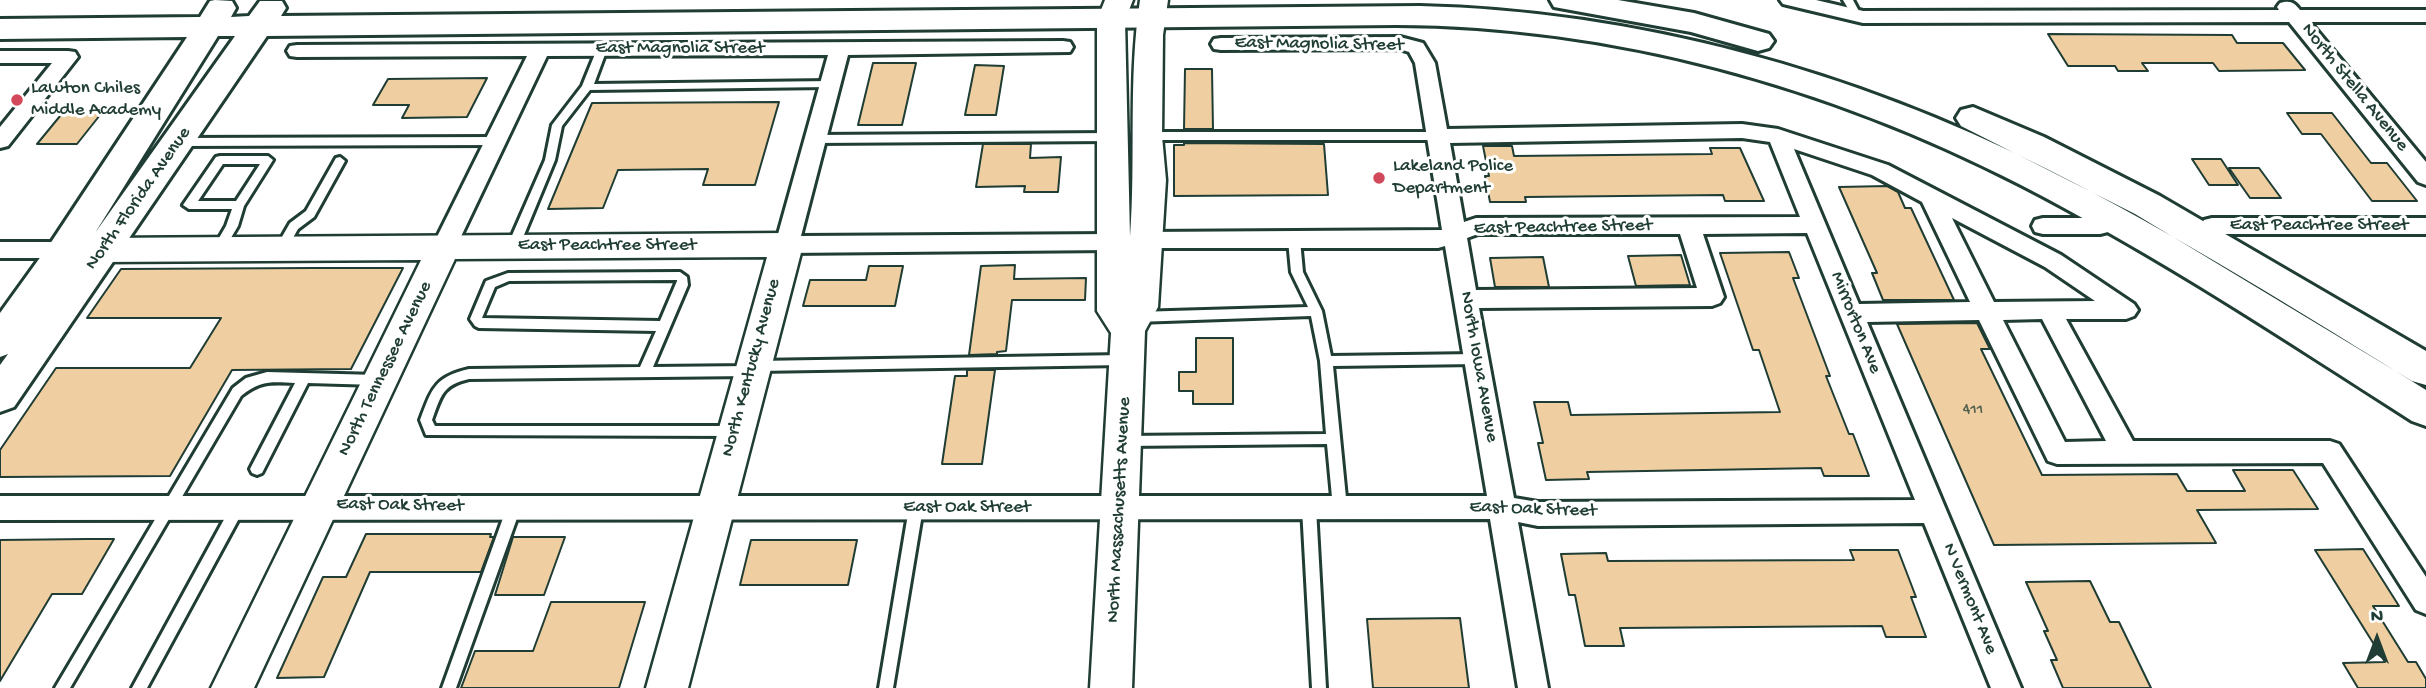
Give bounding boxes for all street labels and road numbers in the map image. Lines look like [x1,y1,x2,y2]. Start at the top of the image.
street label: North Stella Avenue [2295,19,2413,157]
street label: East Magnolia Street [1234,32,1404,58]
street label: East Magnolia Street [595,38,765,60]
street label: North Florida Avenue [81,123,197,275]
street label: East Peachtree Street [1474,215,1652,241]
street label: East Peachtree Street [2230,215,2408,237]
street label: East Peachtree Street [518,235,696,257]
street label: Mirrorton Ave [1824,269,1886,377]
street label: North Kentucky Avenue [717,277,787,459]
street label: North Tennessee Avenue [334,278,438,460]
street label: North Iowa Avenue [1454,290,1502,444]
street label: North Massachusetts Avenue [1103,396,1137,624]
street label: East Oak Street [336,493,464,519]
street label: East Oak Street [1469,496,1597,524]
street label: East Oak Street [903,497,1031,519]
street label: N Vermont Ave [1936,540,2002,658]

